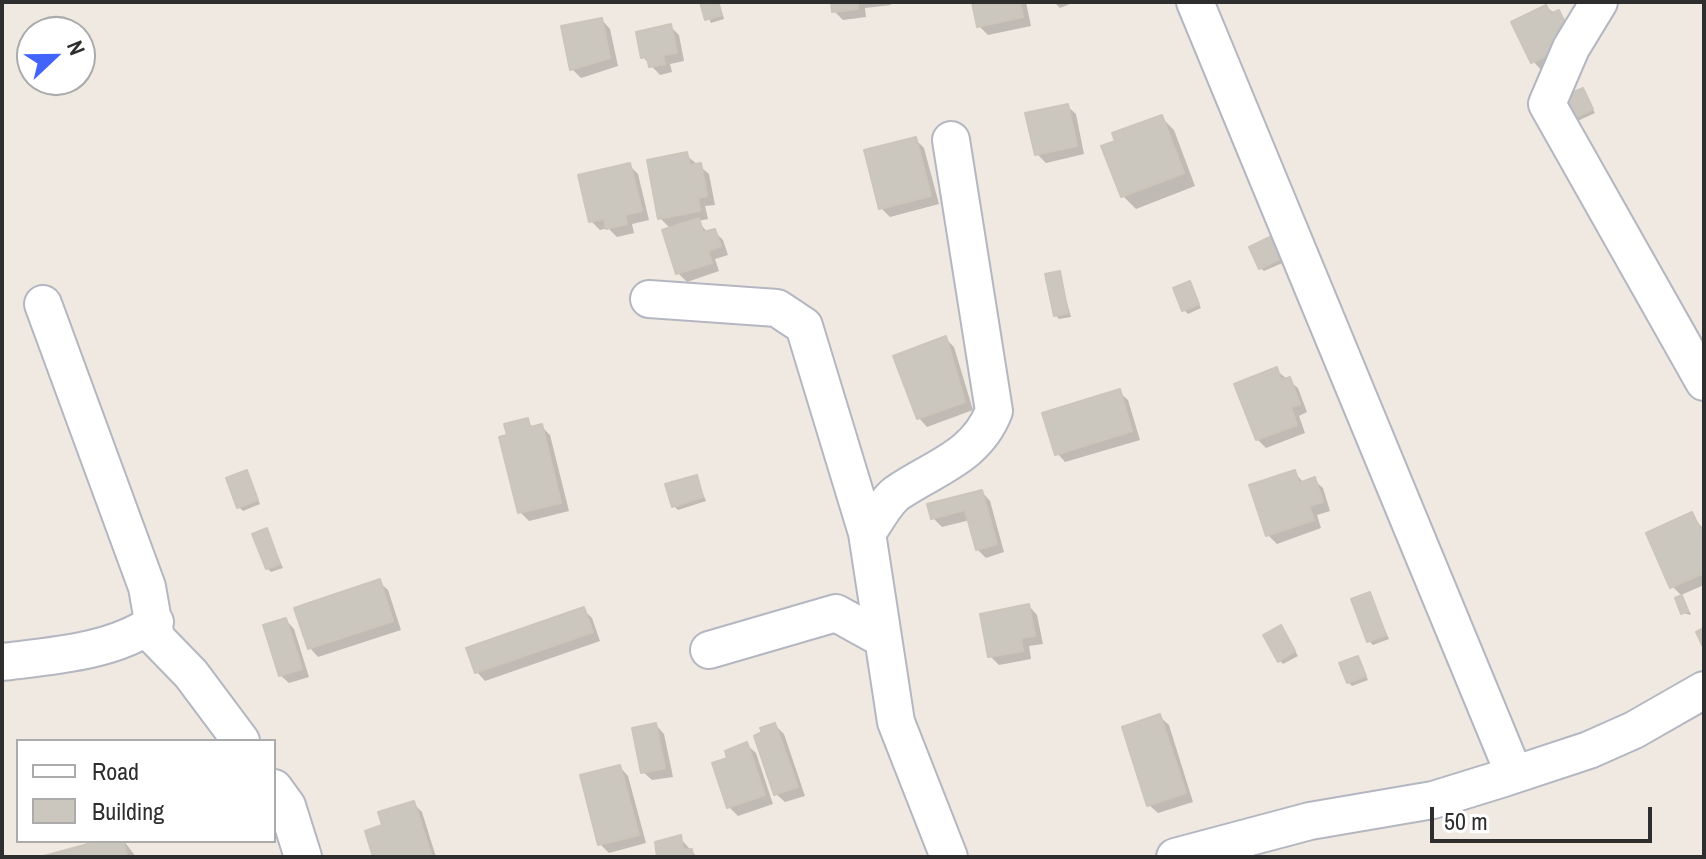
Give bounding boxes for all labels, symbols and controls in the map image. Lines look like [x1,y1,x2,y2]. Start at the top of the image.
north arrow [16,16,96,96]
text: N [60,36,93,59]
legend [16,739,276,843]
text: Road [92,755,139,787]
scale bar [1434,791,1656,841]
text: Building [92,795,164,827]
text: 50 m [1444,805,1488,837]

